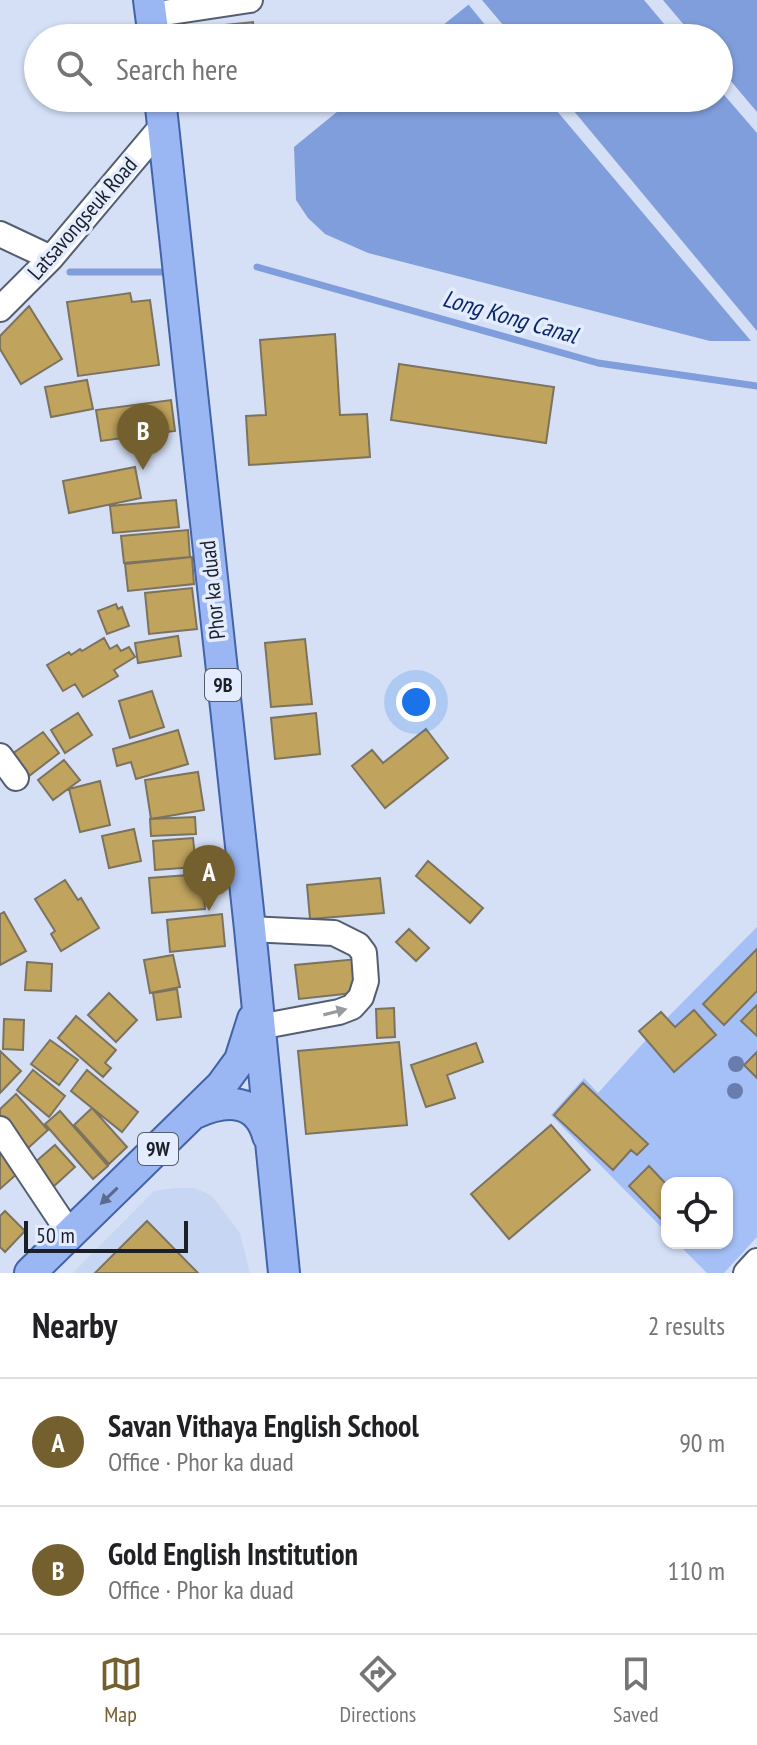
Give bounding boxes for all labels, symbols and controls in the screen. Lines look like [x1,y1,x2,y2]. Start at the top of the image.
search box [24,24,733,112]
icon: search [52,46,96,90]
text: Search here [116,49,238,88]
street label: Latsavongseuk Road [21,151,143,285]
water label: Long Kong Canal [439,283,583,351]
pin: B [117,404,169,470]
street label: Phor ka duad [193,539,231,641]
road number: 9B [205,669,241,701]
your location [396,682,436,722]
pin: A [183,845,235,911]
one-way arrow [323,1005,348,1017]
road number: 9W [138,1133,178,1165]
map controls [661,1177,733,1249]
button: locate [661,1177,733,1249]
one-way arrow [100,1187,119,1205]
scale bar [24,1217,188,1253]
text: 50 m [36,1221,75,1249]
text: Nearby [32,1303,117,1347]
text: 2 results [648,1309,725,1342]
text: Savan Vithaya English School [108,1406,419,1445]
text: A [51,1426,65,1459]
text: 90 m [679,1426,725,1459]
text: Office · Phor ka duad [108,1445,294,1478]
text: Gold English Institution [108,1534,358,1573]
text: B [52,1554,64,1587]
text: 110 m [667,1554,725,1587]
text: Office · Phor ka duad [108,1573,294,1606]
tab: Map [99,1652,143,1728]
tab: Directions [340,1652,416,1728]
tab: Saved [613,1652,658,1728]

